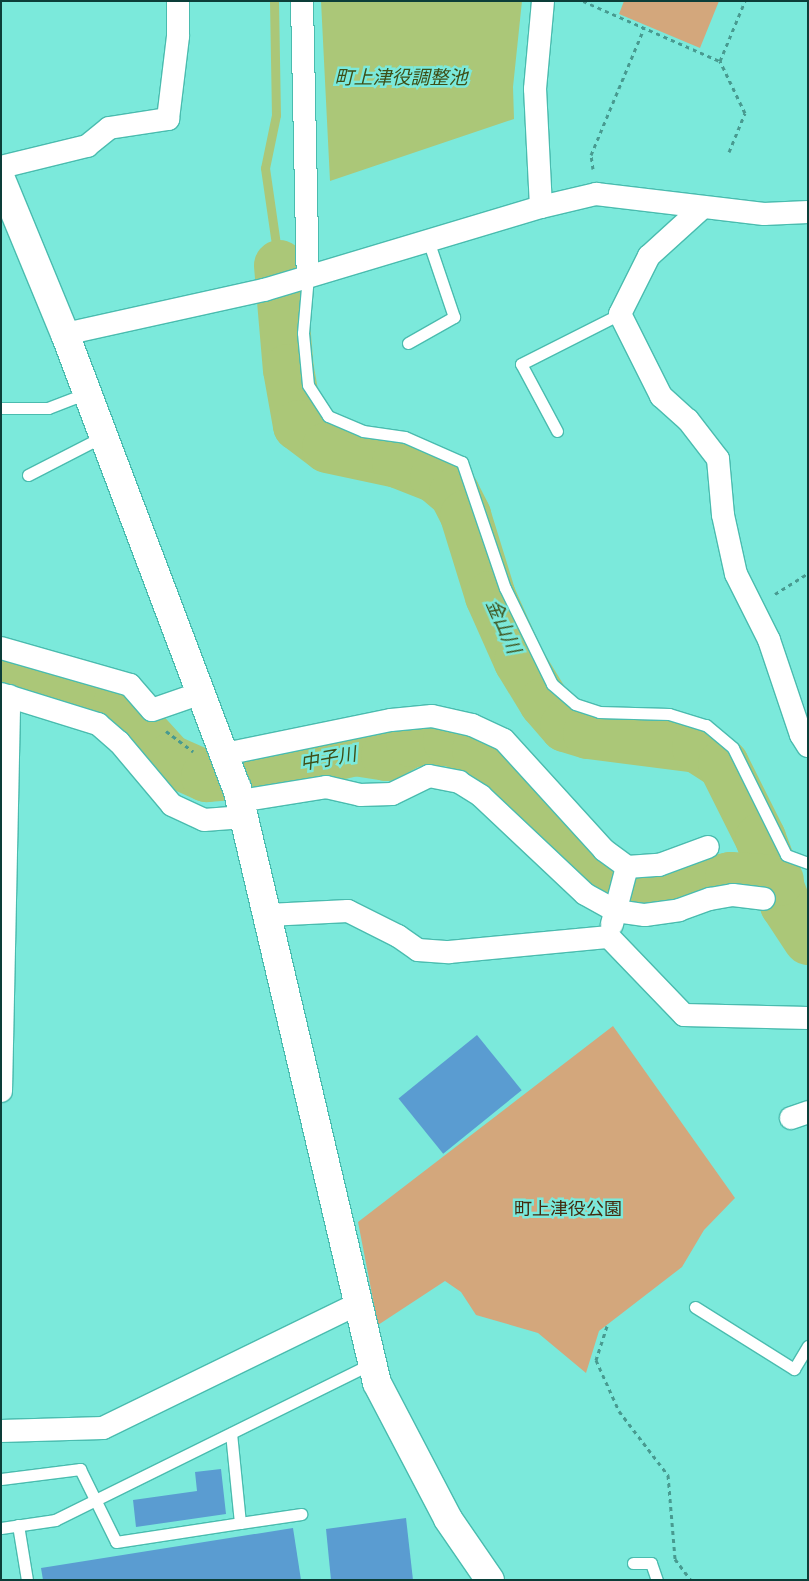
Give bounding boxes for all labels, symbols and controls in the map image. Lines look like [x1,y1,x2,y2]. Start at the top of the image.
water label: 町上津役調整池 [335,66,467,88]
water label: 金山川 [482,595,526,657]
water label: 中子川 [298,742,358,774]
park label: 町上津役公園 [514,1197,622,1219]

